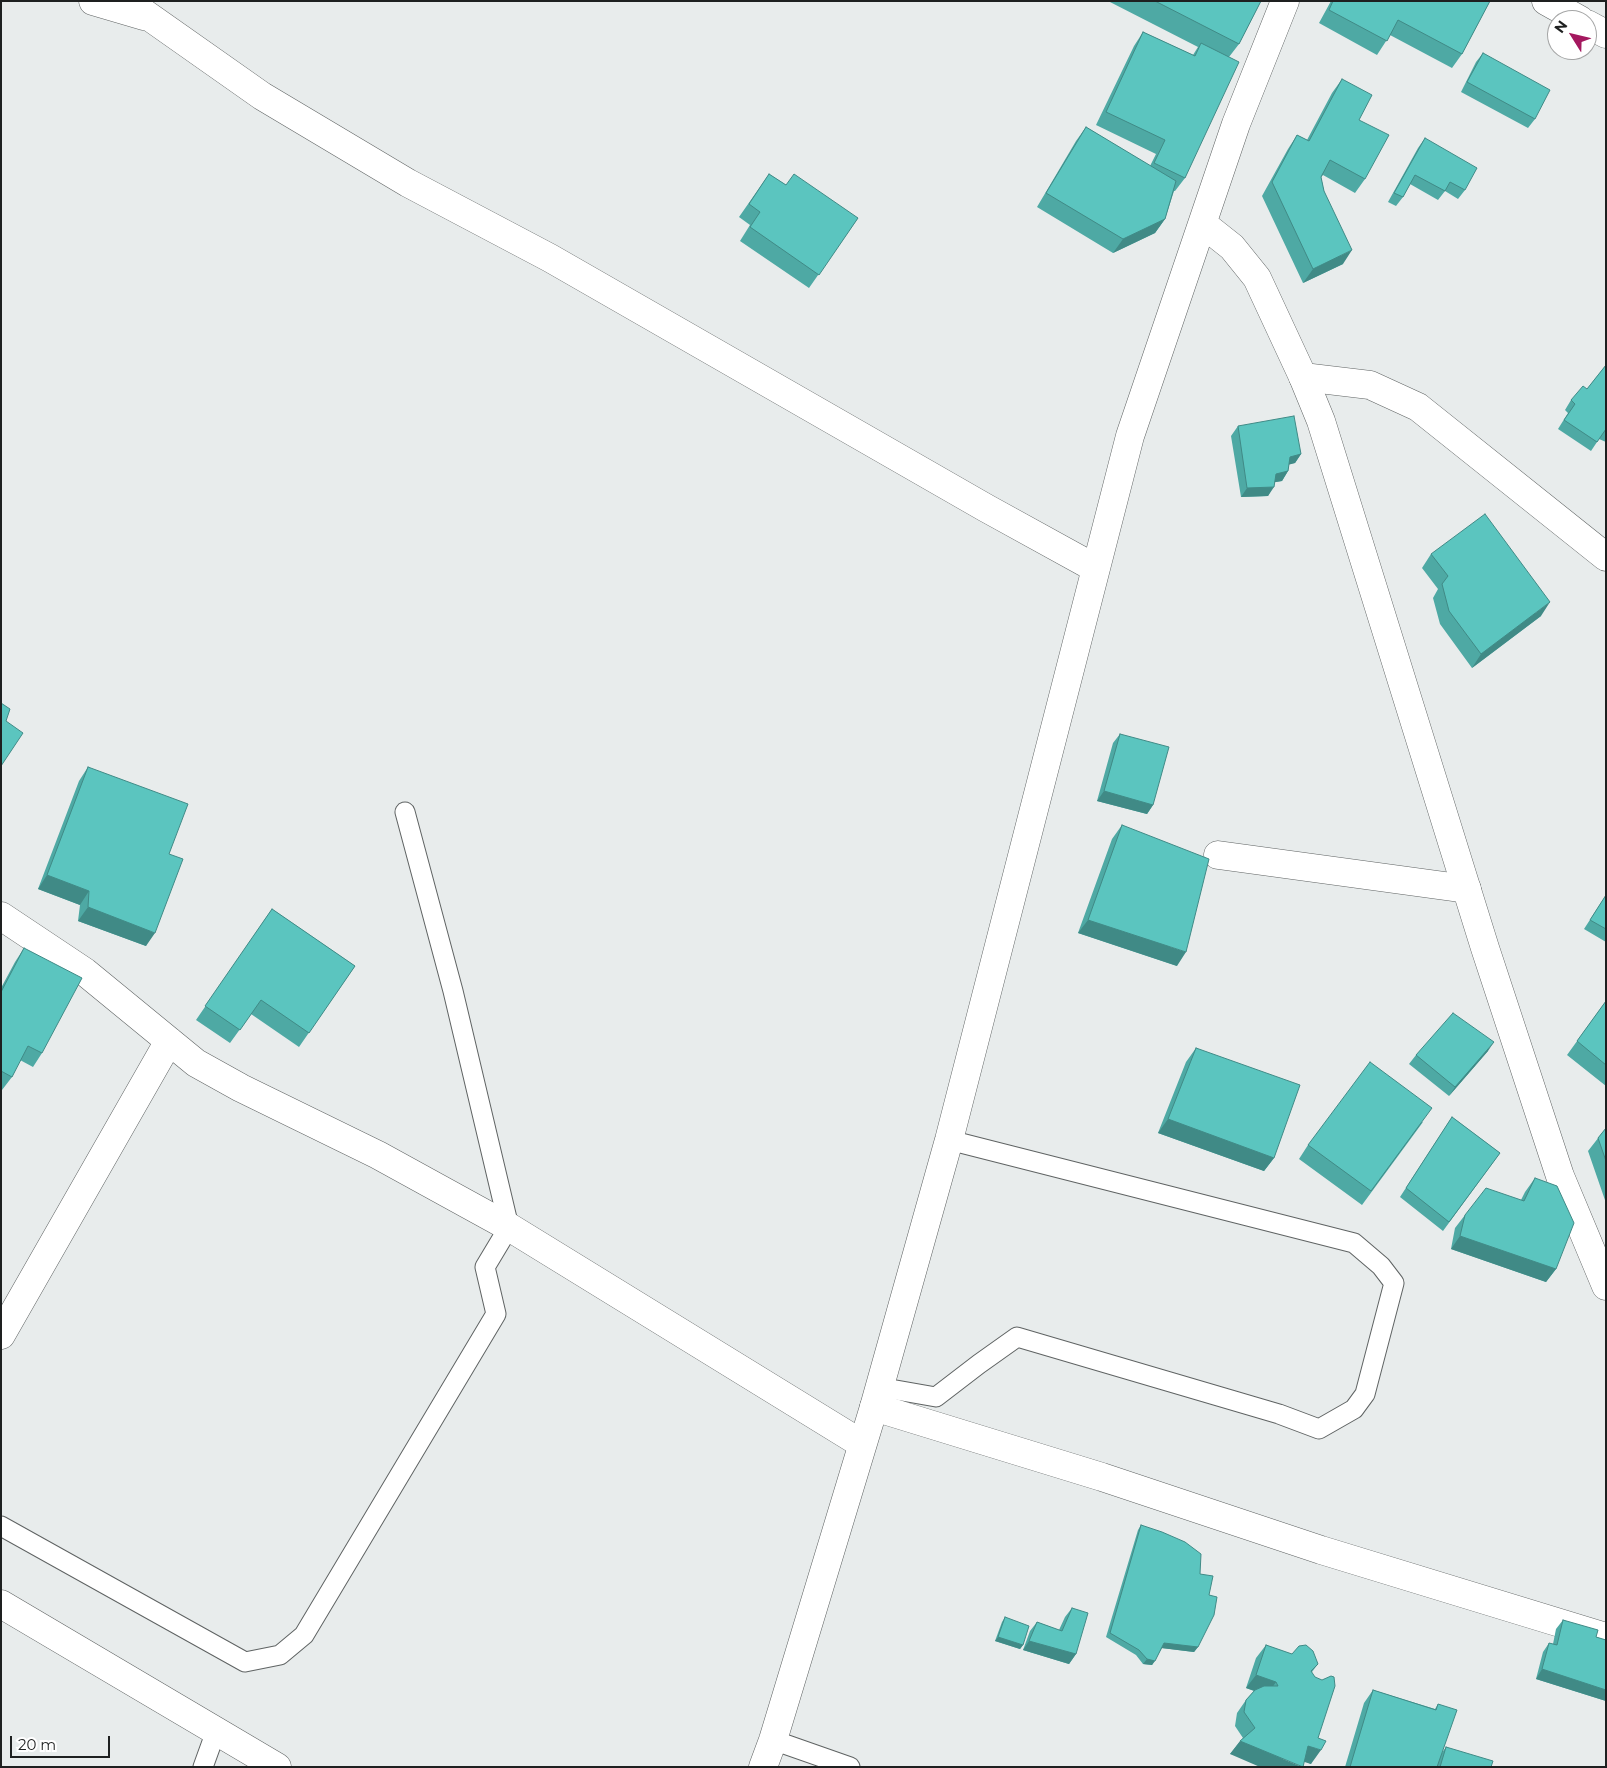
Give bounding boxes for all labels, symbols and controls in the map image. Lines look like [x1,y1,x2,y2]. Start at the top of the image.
north arrow [1547,10,1597,60]
text: N [1550,17,1571,37]
scale bar [12,1726,112,1758]
text: 20 m [18,1735,56,1754]

